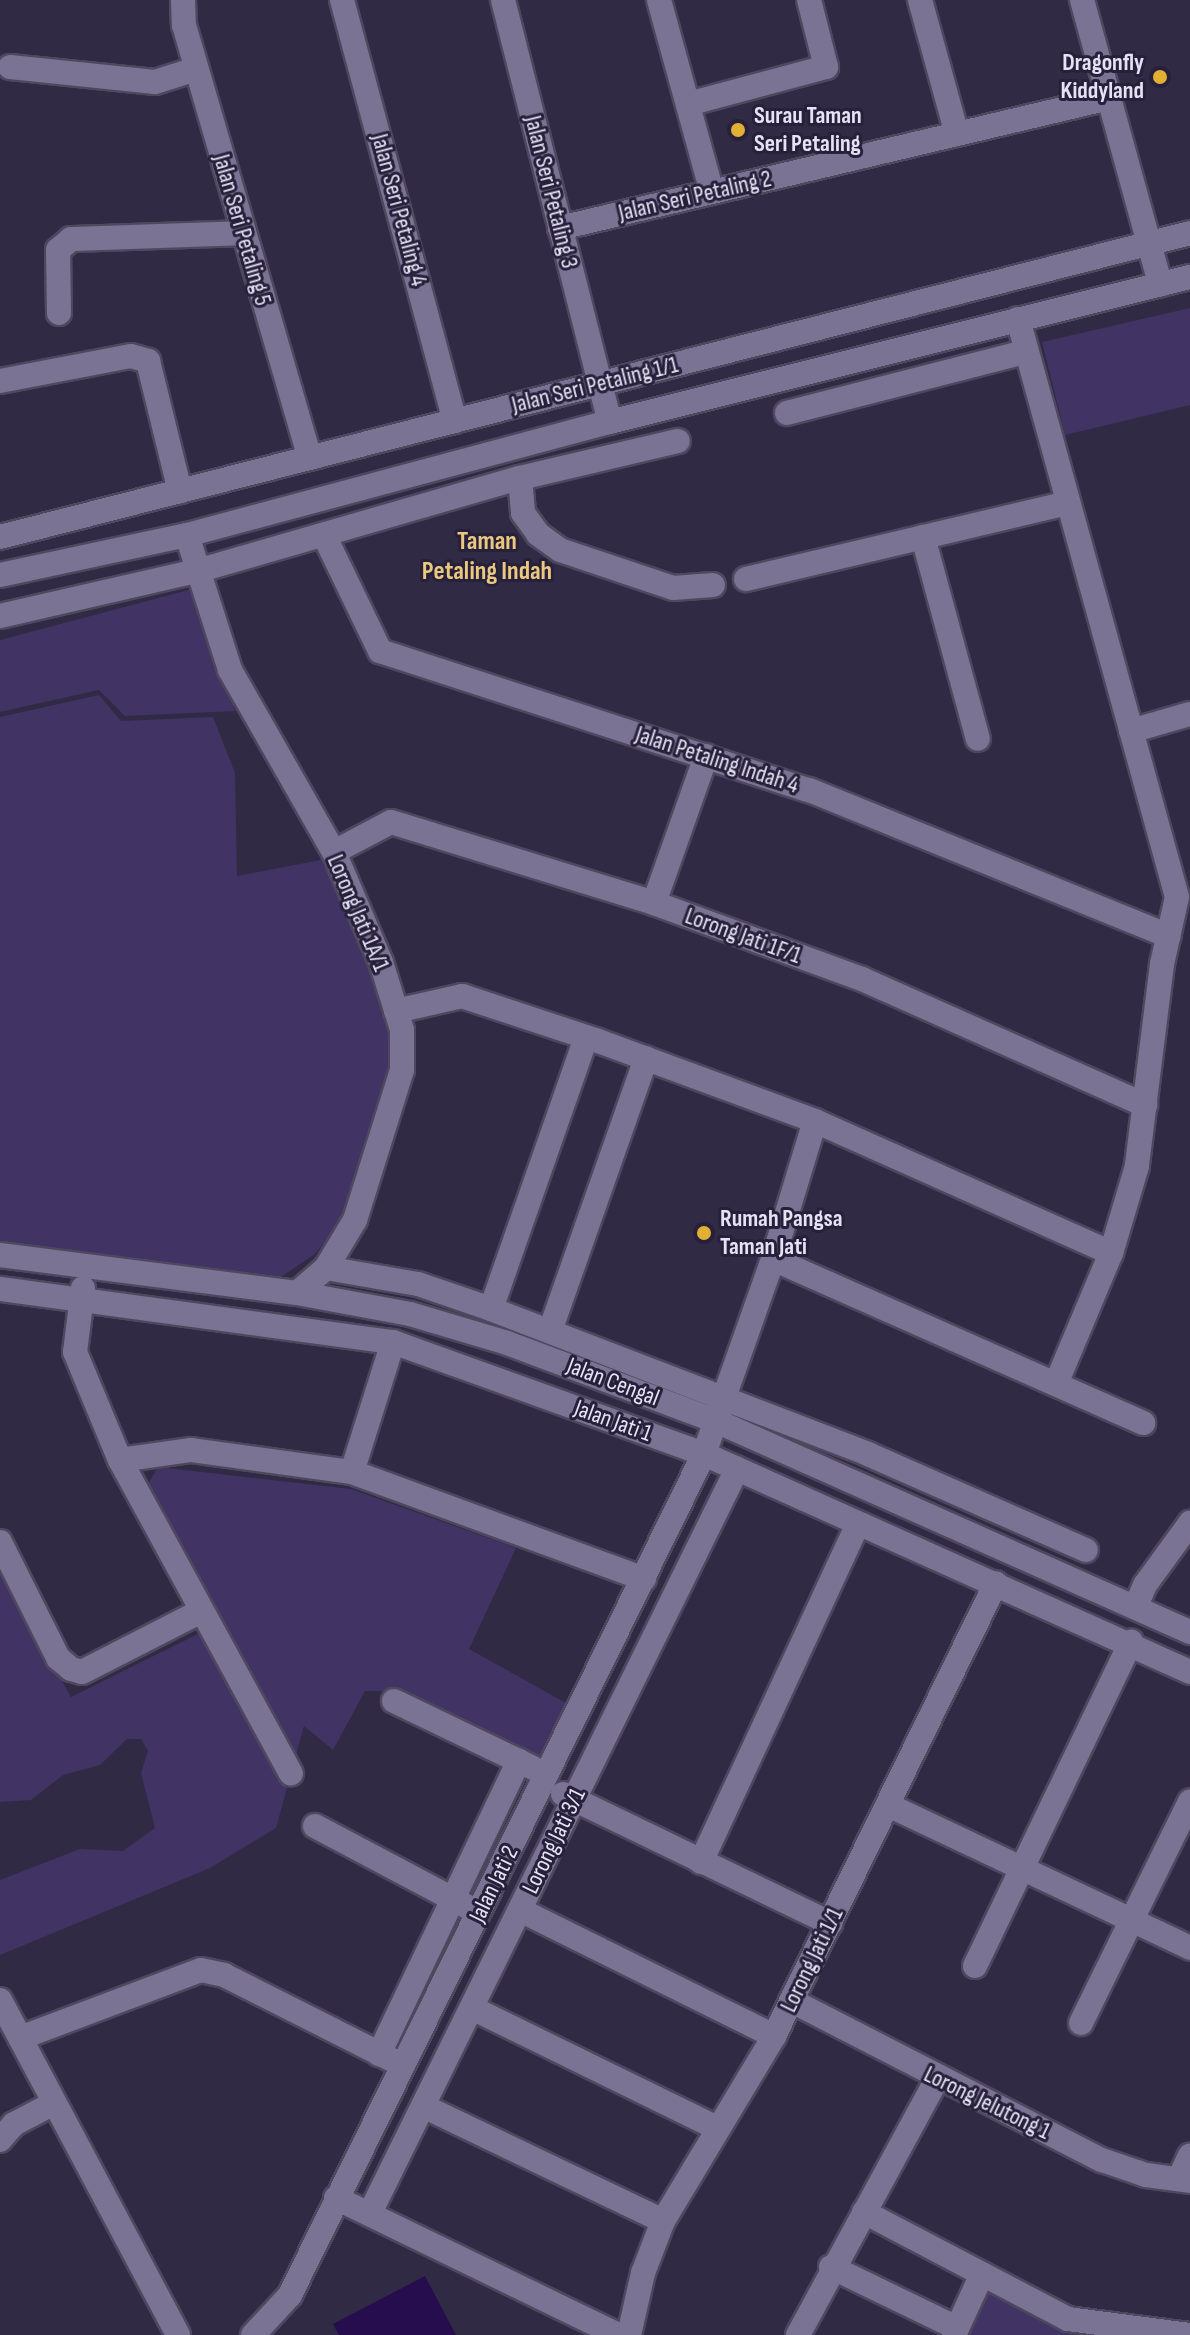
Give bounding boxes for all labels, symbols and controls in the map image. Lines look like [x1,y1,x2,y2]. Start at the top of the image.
place label: Dragonfly Kiddyland [1061,49,1144,105]
marker: Dragonfly Kiddyland [1151,68,1169,86]
place label: Surau Taman Seri Petaling [754,102,862,158]
street label: Jalan Seri Petaling 3 [518,113,584,271]
marker: Surau Taman Seri Petaling [729,121,747,139]
street label: Jalan Seri Petaling 4 [365,131,433,289]
street label: Jalan Seri Petaling 5 [207,151,277,309]
street label: Jalan Seri Petaling 2 [616,164,774,228]
street label: Jalan Seri Petaling 1/1 [509,350,681,420]
district label: Taman Petaling Indah [422,526,552,588]
street label: Jalan Petaling Indah 4 [632,720,802,800]
street label: Lorong Jati 1A/1 [321,850,395,976]
street label: Lorong Jati 1F/1 [681,902,805,970]
place label: Rumah Pangsa Taman Jati [720,1205,843,1261]
marker: Rumah Pangsa Taman Jati [695,1224,713,1242]
street label: Jalan Cengal [563,1351,663,1413]
street label: Jalan Jati 1 [570,1394,656,1448]
street label: Lorong Jati 3/1 [516,1783,592,1899]
street label: Jalan Jati 2 [463,1841,525,1927]
street label: Lorong Jati 1/1 [774,1903,850,2017]
street label: Lorong Jelutong 1 [919,2060,1055,2146]

